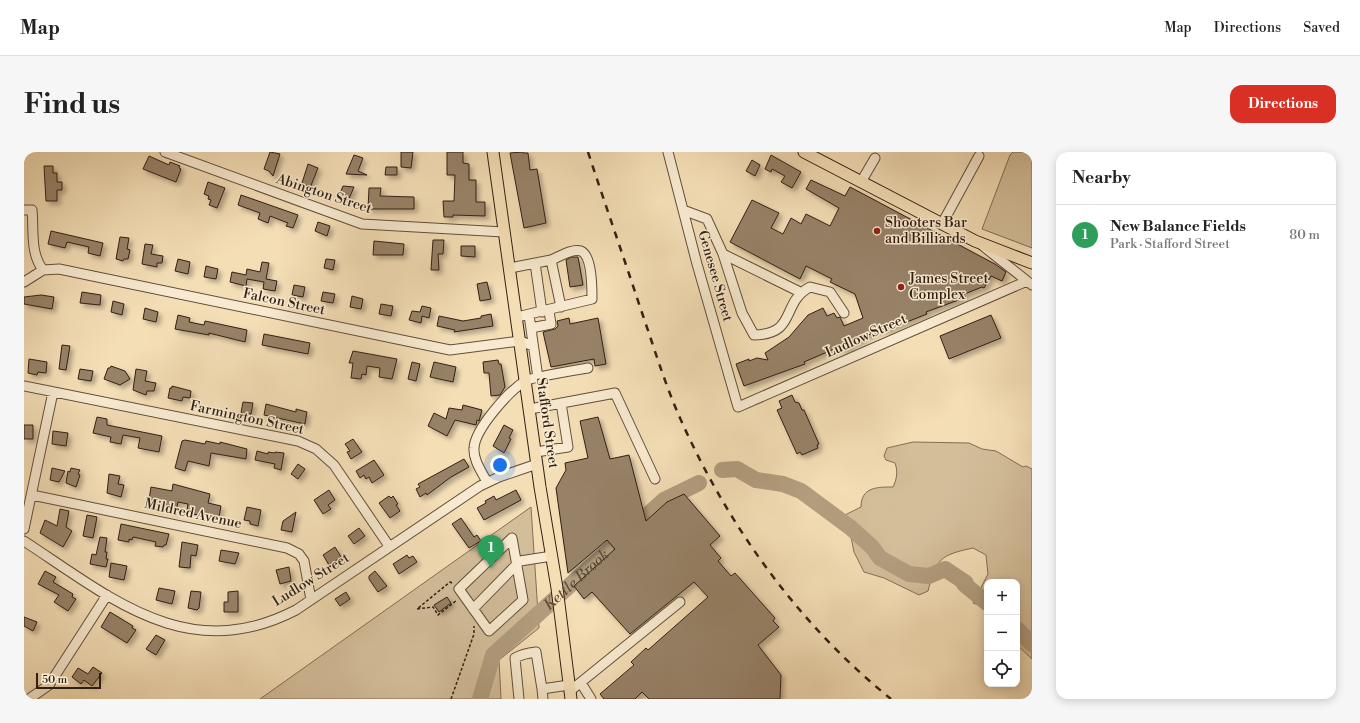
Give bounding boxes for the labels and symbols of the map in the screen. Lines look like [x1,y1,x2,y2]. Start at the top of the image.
street label: Abington Street [273,170,374,218]
place label: Shooters Bar and Billiards [885,214,967,248]
marker: Shooters Bar and Billiards [872,226,882,236]
street label: Genesee Street [693,228,737,324]
place label: James Street Complex [908,270,988,304]
marker: James Street Complex [896,282,906,292]
street label: Falcon Street [241,284,327,320]
street label: Ludlow Street [822,310,910,362]
street label: Stafford Street [532,376,562,470]
street label: Farmington Street [188,397,306,439]
your location [490,455,510,475]
street label: Mildred Avenue [143,495,243,533]
pin: 1 [478,535,504,568]
water label: Kettle Brook [539,545,613,614]
street label: Ludlow Street [269,549,353,611]
scale bar [36,671,101,690]

